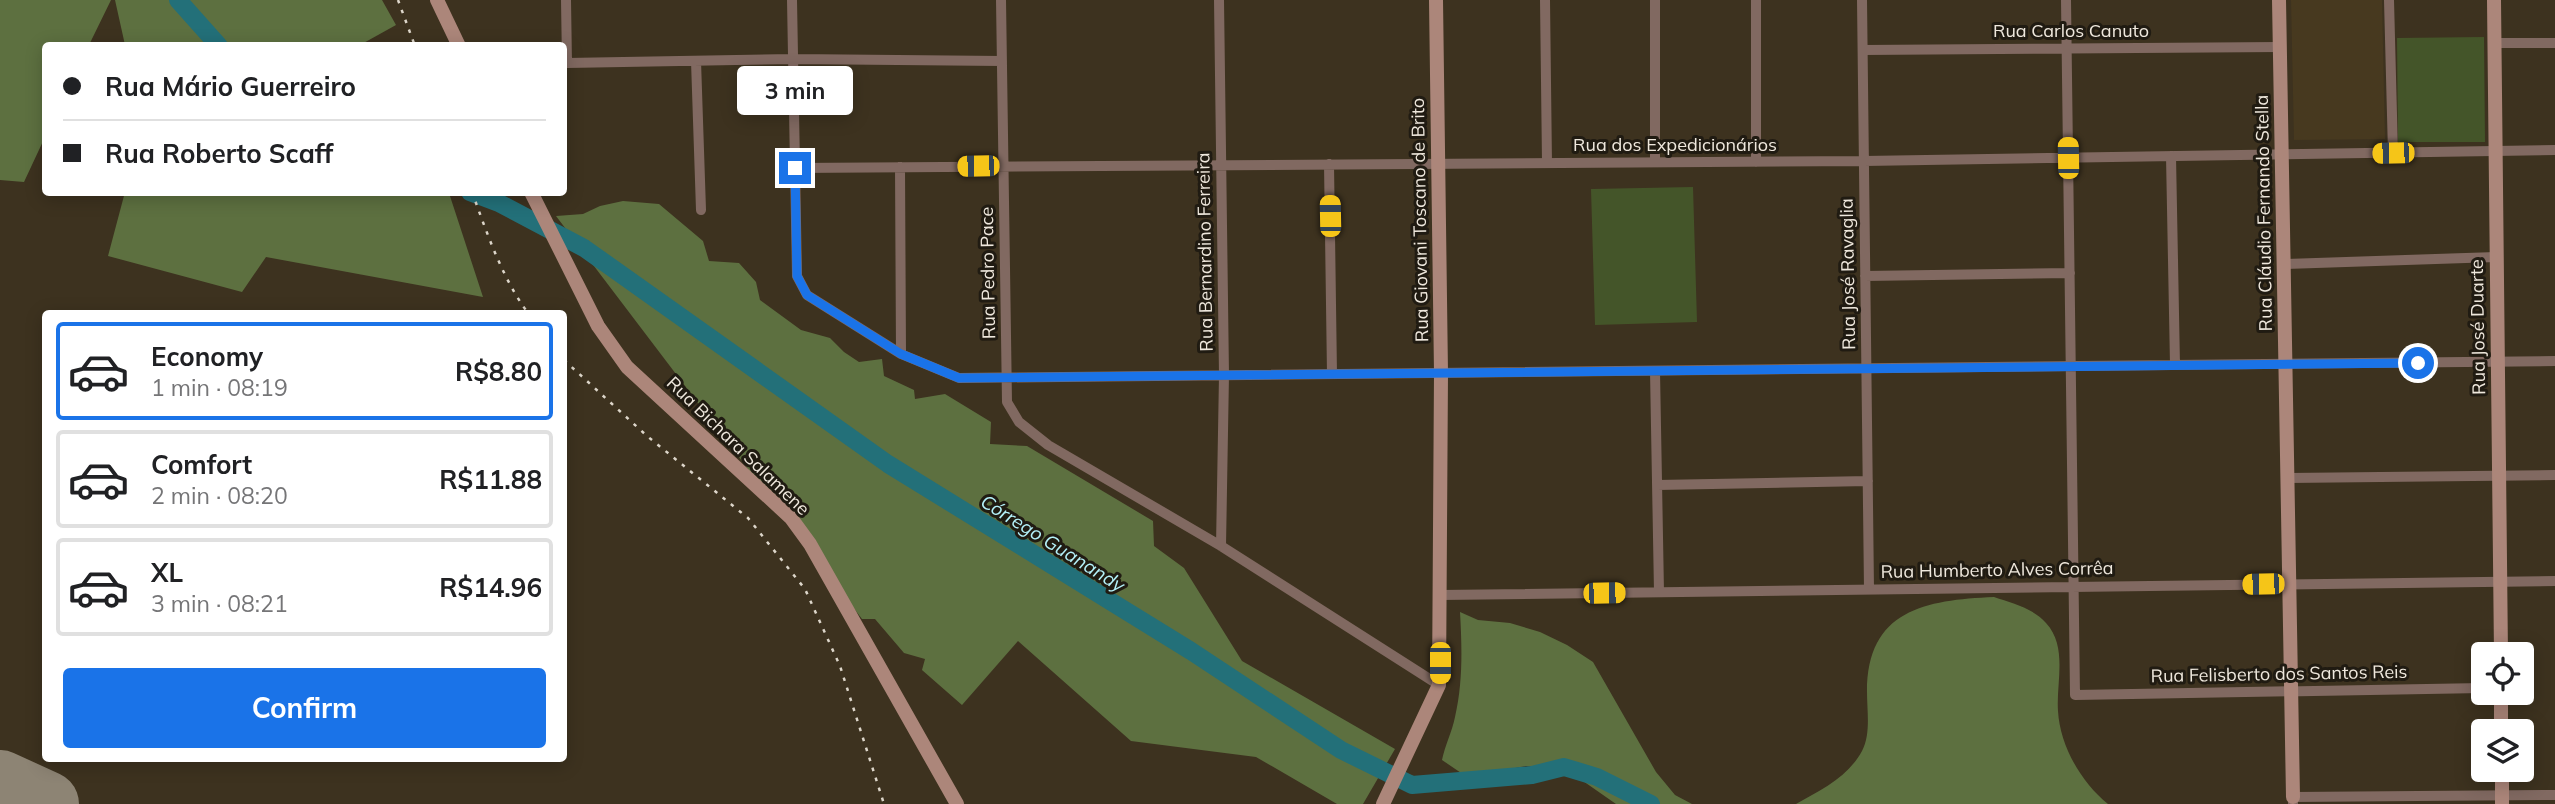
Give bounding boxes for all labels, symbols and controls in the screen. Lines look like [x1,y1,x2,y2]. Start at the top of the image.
street label: Rua Carlos Canuto [1993,19,2149,42]
callout: 3 min [737,66,853,116]
text: Rua Mário Guerreiro [105,70,356,103]
text: 3 min [765,76,825,105]
street label: Rua Cláudio Fernando Stella [2250,95,2277,331]
street label: Rua Giovani Toscano de Brito [1406,98,1433,342]
street label: Rua dos Expedicionários [1573,133,1777,156]
text: Rua Roberto Scaff [105,137,333,170]
car [2058,137,2079,179]
car [2372,142,2415,164]
route end [779,152,811,184]
street label: Rua Bernardino Ferreira [1191,152,1218,352]
car [957,155,1000,177]
car [1320,195,1341,237]
street label: Rua José Ravaglia [1835,198,1860,350]
street label: Rua Pedro Pace [975,207,1000,339]
street label: Rua José Duarte [2465,259,2490,395]
icon: car [67,340,130,403]
text: Economy [151,340,263,373]
route start [2402,347,2434,379]
text: R$8.80 [455,355,542,388]
street label: Rua Bichara Salamene [662,371,815,520]
text: 1 min · 08:19 [151,373,288,402]
icon: car [67,448,130,511]
text: Comfort [151,448,252,481]
text: R$11.88 [439,463,542,496]
text: 2 min · 08:20 [151,481,288,510]
water label: Córrego Guanandy [976,489,1130,598]
icon: car [67,556,130,619]
text: XL [151,556,183,589]
street label: Rua Humberto Alves Corrêa [1880,556,2114,583]
text: R$14.96 [439,571,542,604]
car [2242,573,2285,595]
car [1583,582,1626,604]
text: 3 min · 08:21 [151,589,288,618]
car [1430,642,1451,684]
map controls [2471,642,2534,782]
button: locate [2471,642,2534,705]
street label: Rua Felisberto dos Santos Reis [2150,660,2408,687]
button: Confirm [63,668,546,748]
button: layers [2471,719,2534,782]

